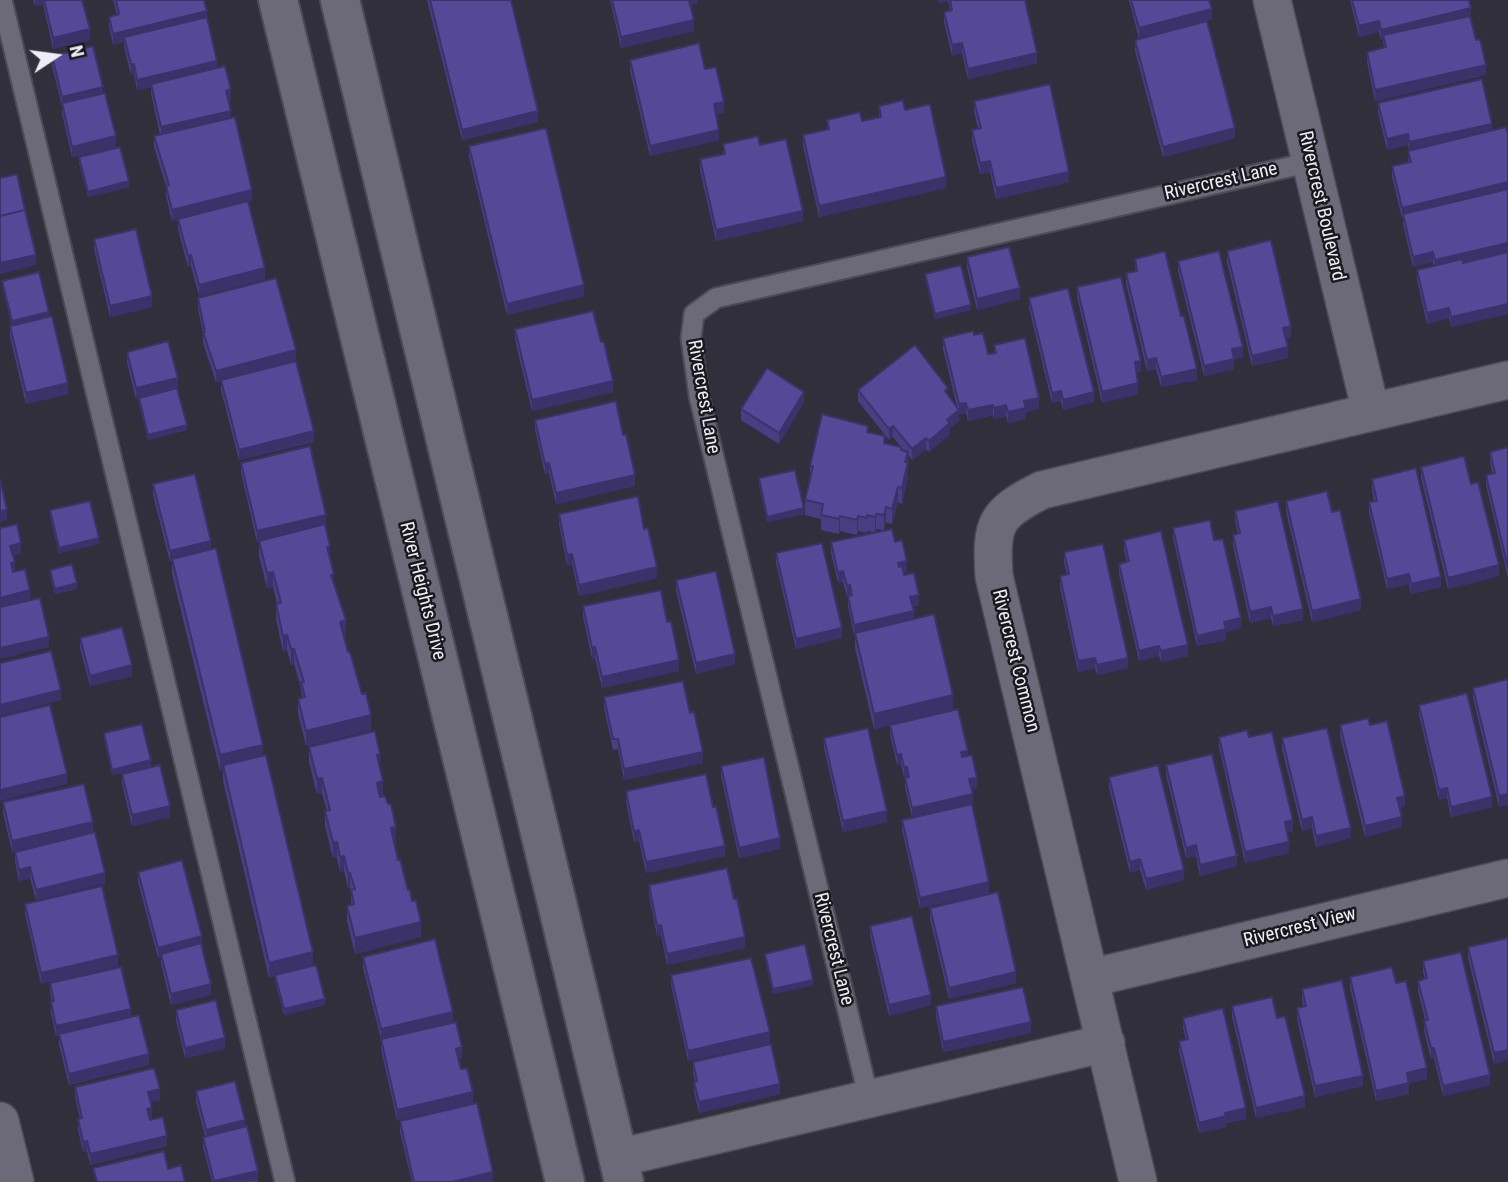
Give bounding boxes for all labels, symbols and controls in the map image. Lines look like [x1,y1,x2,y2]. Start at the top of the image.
north arrow [21,21,91,91]
text: N [64,43,89,59]
street label: Rivercrest Boulevard [1293,129,1349,283]
street label: Rivercrest Lane [1162,158,1280,206]
street label: Rivercrest Lane [682,338,724,456]
street label: River Heights Drive [394,520,450,662]
street label: Rivercrest Common [986,587,1044,735]
street label: Rivercrest Lane [808,890,858,1008]
street label: Rivercrest View [1241,903,1359,953]

